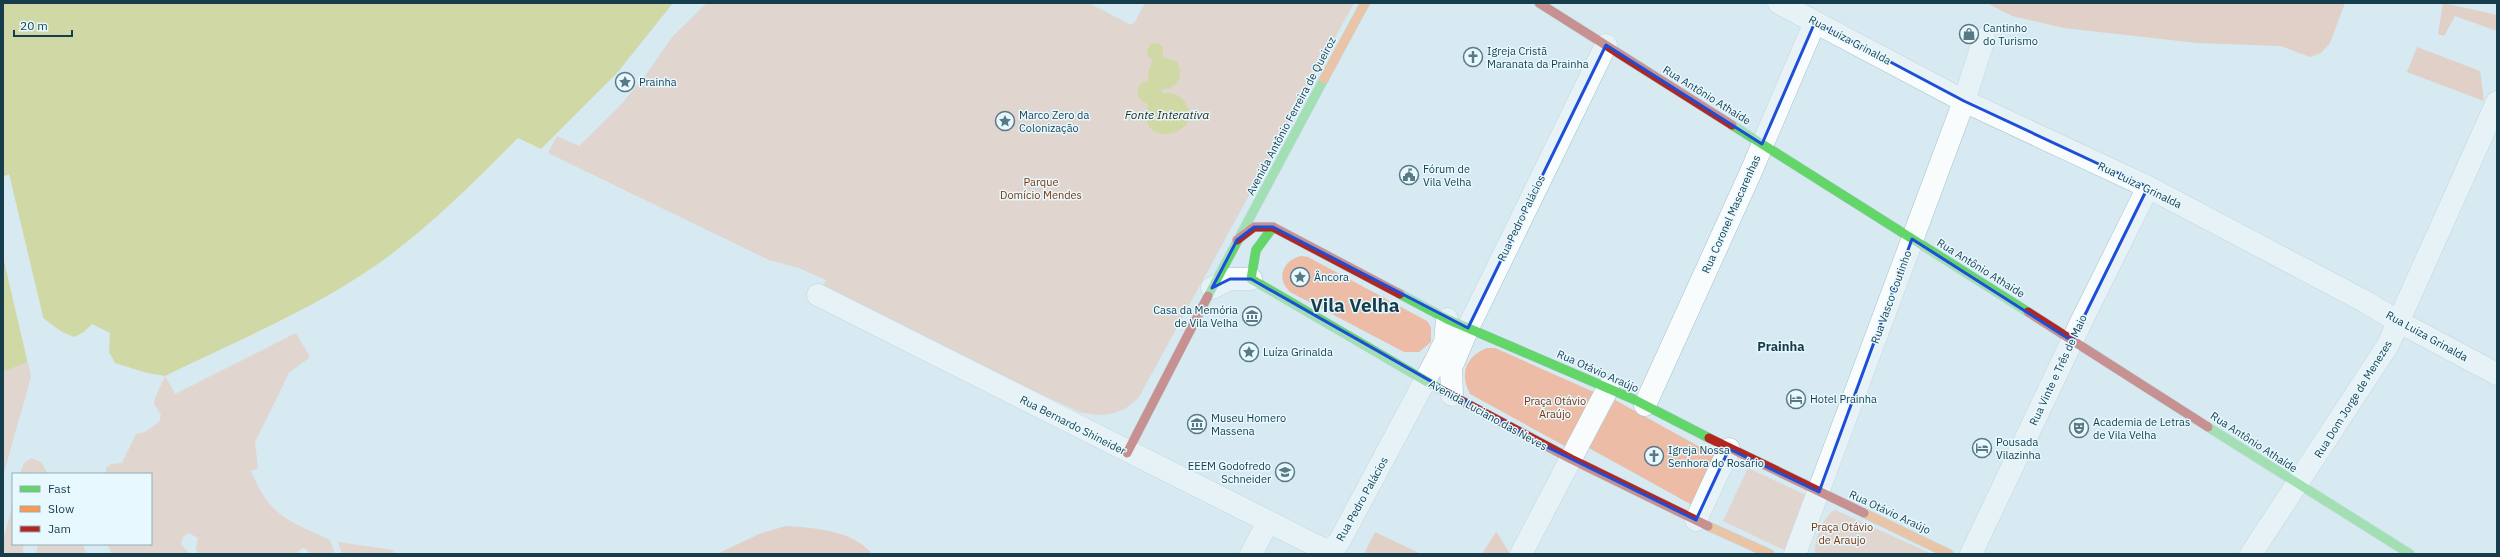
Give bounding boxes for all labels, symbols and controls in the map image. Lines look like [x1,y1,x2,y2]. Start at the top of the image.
scale bar [14,12,72,38]
street label: Rua Luiza Grinalda [1806,12,1894,68]
text: 20 m [20,18,48,33]
place label: Cantinho do Turismo [1983,21,2038,48]
shop icon: Cantinho do Turismo [1958,23,1980,45]
street label: Avenida Antônio Ferreira de Queiroz [1243,34,1339,198]
place label: Igreja Cristã Maranata da Prainha [1487,44,1589,71]
church icon: Igreja Cristã Maranata da Prainha [1462,46,1484,68]
street label: Rua Antônio Athaíde [1660,62,1754,128]
place icon: Prainha [614,71,636,93]
place label: Prainha [639,75,677,89]
water label: Fonte Interativa [1125,107,1209,122]
place label: Marco Zero da Colonização [1019,108,1089,135]
place icon: Marco Zero da Colonização [994,110,1016,132]
street label: Rua Coronel Mascarenhas [1699,153,1763,275]
street label: Rua Luiza Grinalda [2096,159,2184,211]
place label: Fórum de Vila Velha [1423,162,1472,189]
public building icon: Fórum de Vila Velha [1398,164,1420,186]
street label: Rua Pedro Palácios [1494,172,1548,264]
park label: Parque Domício Mendes [1000,175,1082,202]
street label: Rua Antônio Athaíde [1934,235,2028,301]
street label: Rua Vasco Coutinho [1868,249,1914,345]
place icon: Âncora [1289,266,1311,288]
place label: Âncora [1314,270,1349,284]
district label: Vila Velha [1310,293,1400,317]
place label: Casa da Memória de Vila Velha [1153,303,1238,330]
museum icon: Casa da Memória de Vila Velha [1241,305,1263,327]
street label: Rua Luiza Grinalda [2384,308,2471,364]
street label: Rua Vinte e Três de Maio [2026,312,2090,428]
district label: Prainha [1757,338,1805,355]
street label: Rua Dom Jorge de Menezes [2311,338,2395,460]
place icon: Luíza Grinalda [1238,341,1260,363]
place label: Luíza Grinalda [1263,345,1333,359]
street label: Rua Otávio Araújo [1555,347,1641,395]
street label: Avenida Luciano das Neves [1426,377,1550,453]
hotel icon: Hotel Prainha [1785,388,1807,410]
street label: Rua Bernardo Shineider [1018,392,1128,458]
place label: Hotel Prainha [1810,392,1877,406]
park label: Praça Otávio Araújo [1524,394,1586,421]
street label: Rua Antônio Athaíde [2208,409,2300,475]
place label: Museu Homero Massena [1211,411,1286,438]
museum icon: Museu Homero Massena [1186,413,1208,435]
place label: Academia de Letras de Vila Velha [2093,415,2190,442]
theatre icon: Academia de Letras de Vila Velha [2068,417,2090,439]
place label: Pousada Vilazinha [1996,435,2041,462]
hotel icon: Pousada Vilazinha [1971,437,1993,459]
place label: Igreja Nossa Senhora do Rosário [1668,443,1764,470]
church icon: Igreja Nossa Senhora do Rosário [1643,445,1665,467]
street label: Rua Pedro Palácios [1333,454,1391,544]
place label: EEEM Godofredo Schneider [1188,459,1271,486]
school or university icon: EEEM Godofredo Schneider [1274,461,1296,483]
legend [12,473,152,545]
text: Fast [48,481,71,496]
street label: Rua Otávio Araújo [1847,487,1933,537]
text: Slow [48,501,74,516]
park label: Praça Otávio de Araujo [1811,520,1873,547]
text: Jam [48,521,71,536]

